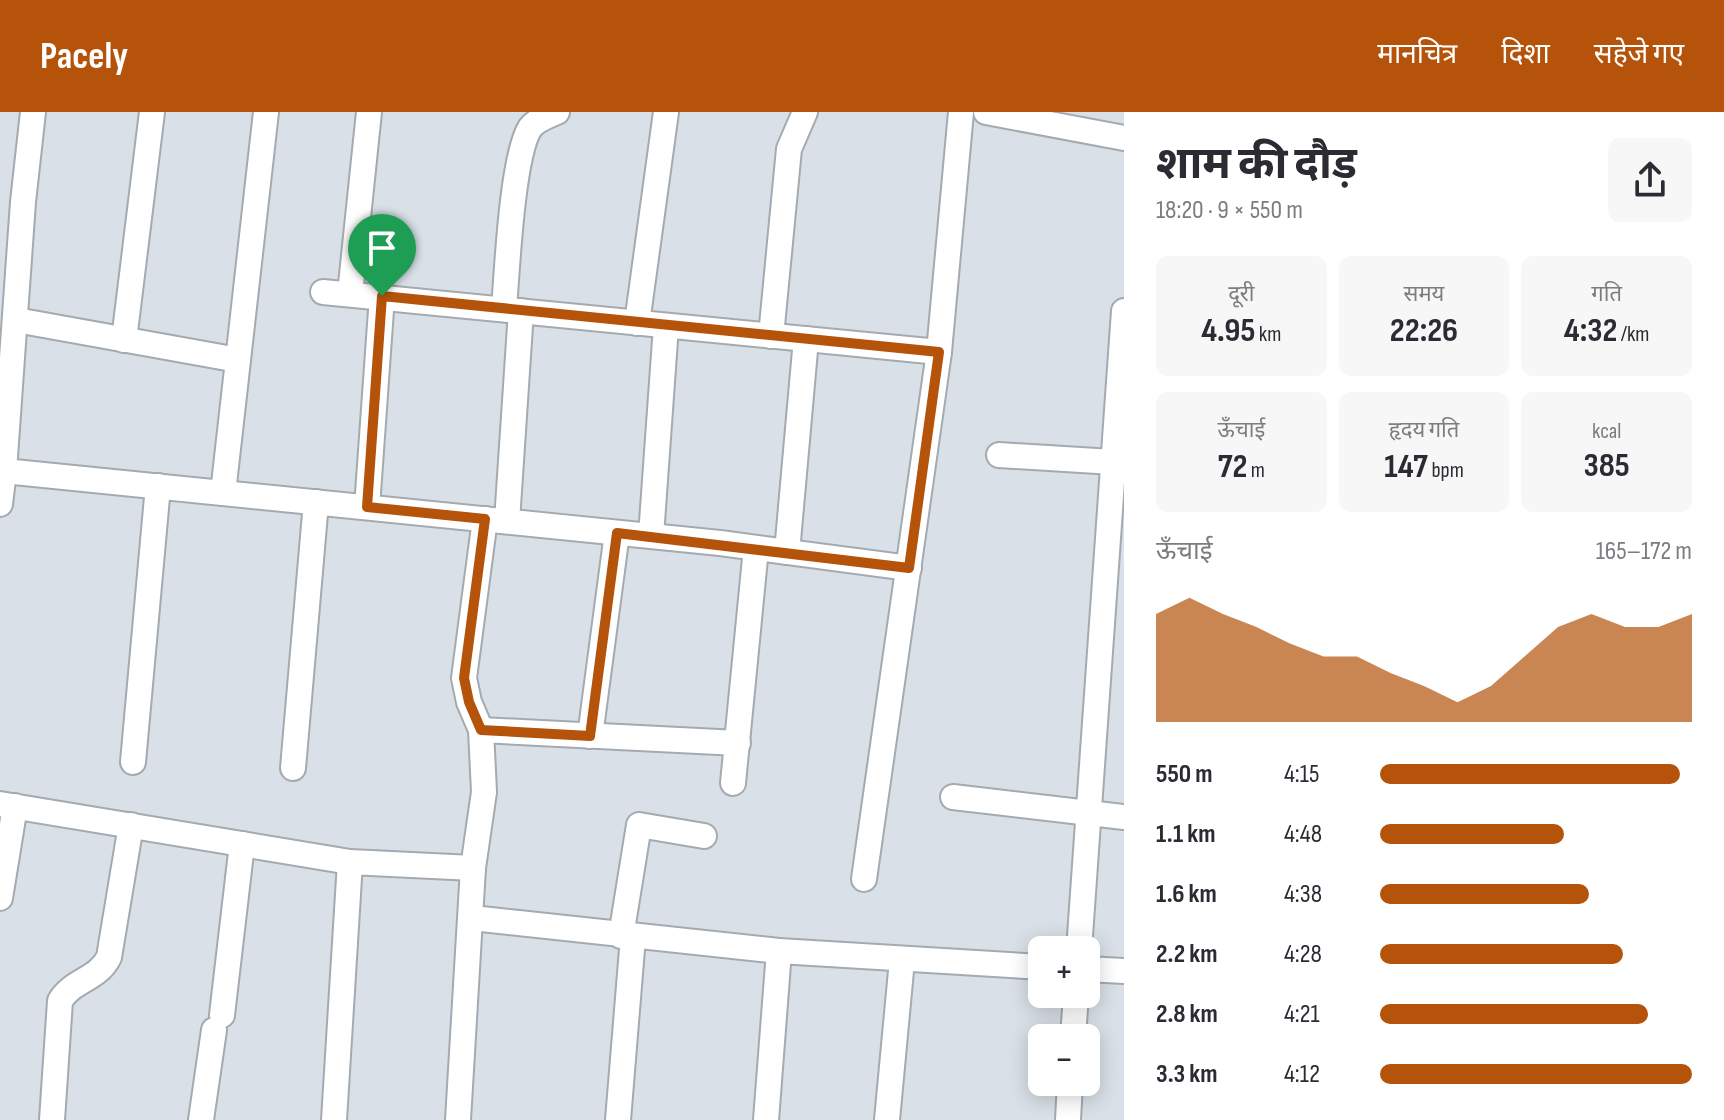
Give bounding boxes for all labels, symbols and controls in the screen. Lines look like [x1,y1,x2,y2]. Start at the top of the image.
text: Pacely [40,34,128,79]
text: मानचित्र [1377,38,1457,71]
text: दिशा [1501,38,1550,71]
text: सहेजे गए [1594,38,1684,71]
text: शाम की दौड़ [1156,138,1357,191]
button: share [1608,138,1692,222]
text: 18:20 · 9 × 550 m [1156,195,1303,226]
pin [348,214,416,296]
icon: arrive [360,226,404,270]
text: दूरी [1228,281,1255,308]
text: समय [1404,281,1444,308]
text: गति [1591,281,1622,308]
text: 4.95 [1201,310,1255,351]
text: 22:26 [1390,310,1458,351]
text: 4:32 [1564,310,1617,351]
text: km [1255,321,1281,348]
text: /km [1617,321,1650,348]
text: ऊँचाई [1217,417,1265,444]
text: हृदय गति [1389,417,1459,444]
text: kcal [1592,418,1621,445]
text: 385 [1584,445,1630,486]
text: 72 [1218,446,1247,487]
text: 147 [1384,446,1428,487]
text: m [1247,457,1265,484]
text: bpm [1428,457,1464,484]
text: ऊँचाई [1156,536,1212,567]
text: 165–172 m [1596,536,1692,567]
text: 550 m [1156,759,1213,790]
text: 4:15 [1284,759,1319,790]
text: 1.1 km [1156,819,1215,850]
text: 4:48 [1284,819,1322,850]
text: 1.6 km [1156,879,1217,910]
text: 4:38 [1284,879,1322,910]
map controls [1028,936,1100,1096]
button: + [1028,936,1100,1008]
text: 2.2 km [1156,939,1218,970]
text: 4:28 [1284,939,1322,970]
text: 2.8 km [1156,999,1218,1030]
text: 4:21 [1284,999,1320,1030]
button: − [1028,1024,1100,1096]
text: 3.3 km [1156,1059,1218,1090]
text: 4:12 [1284,1059,1320,1090]

